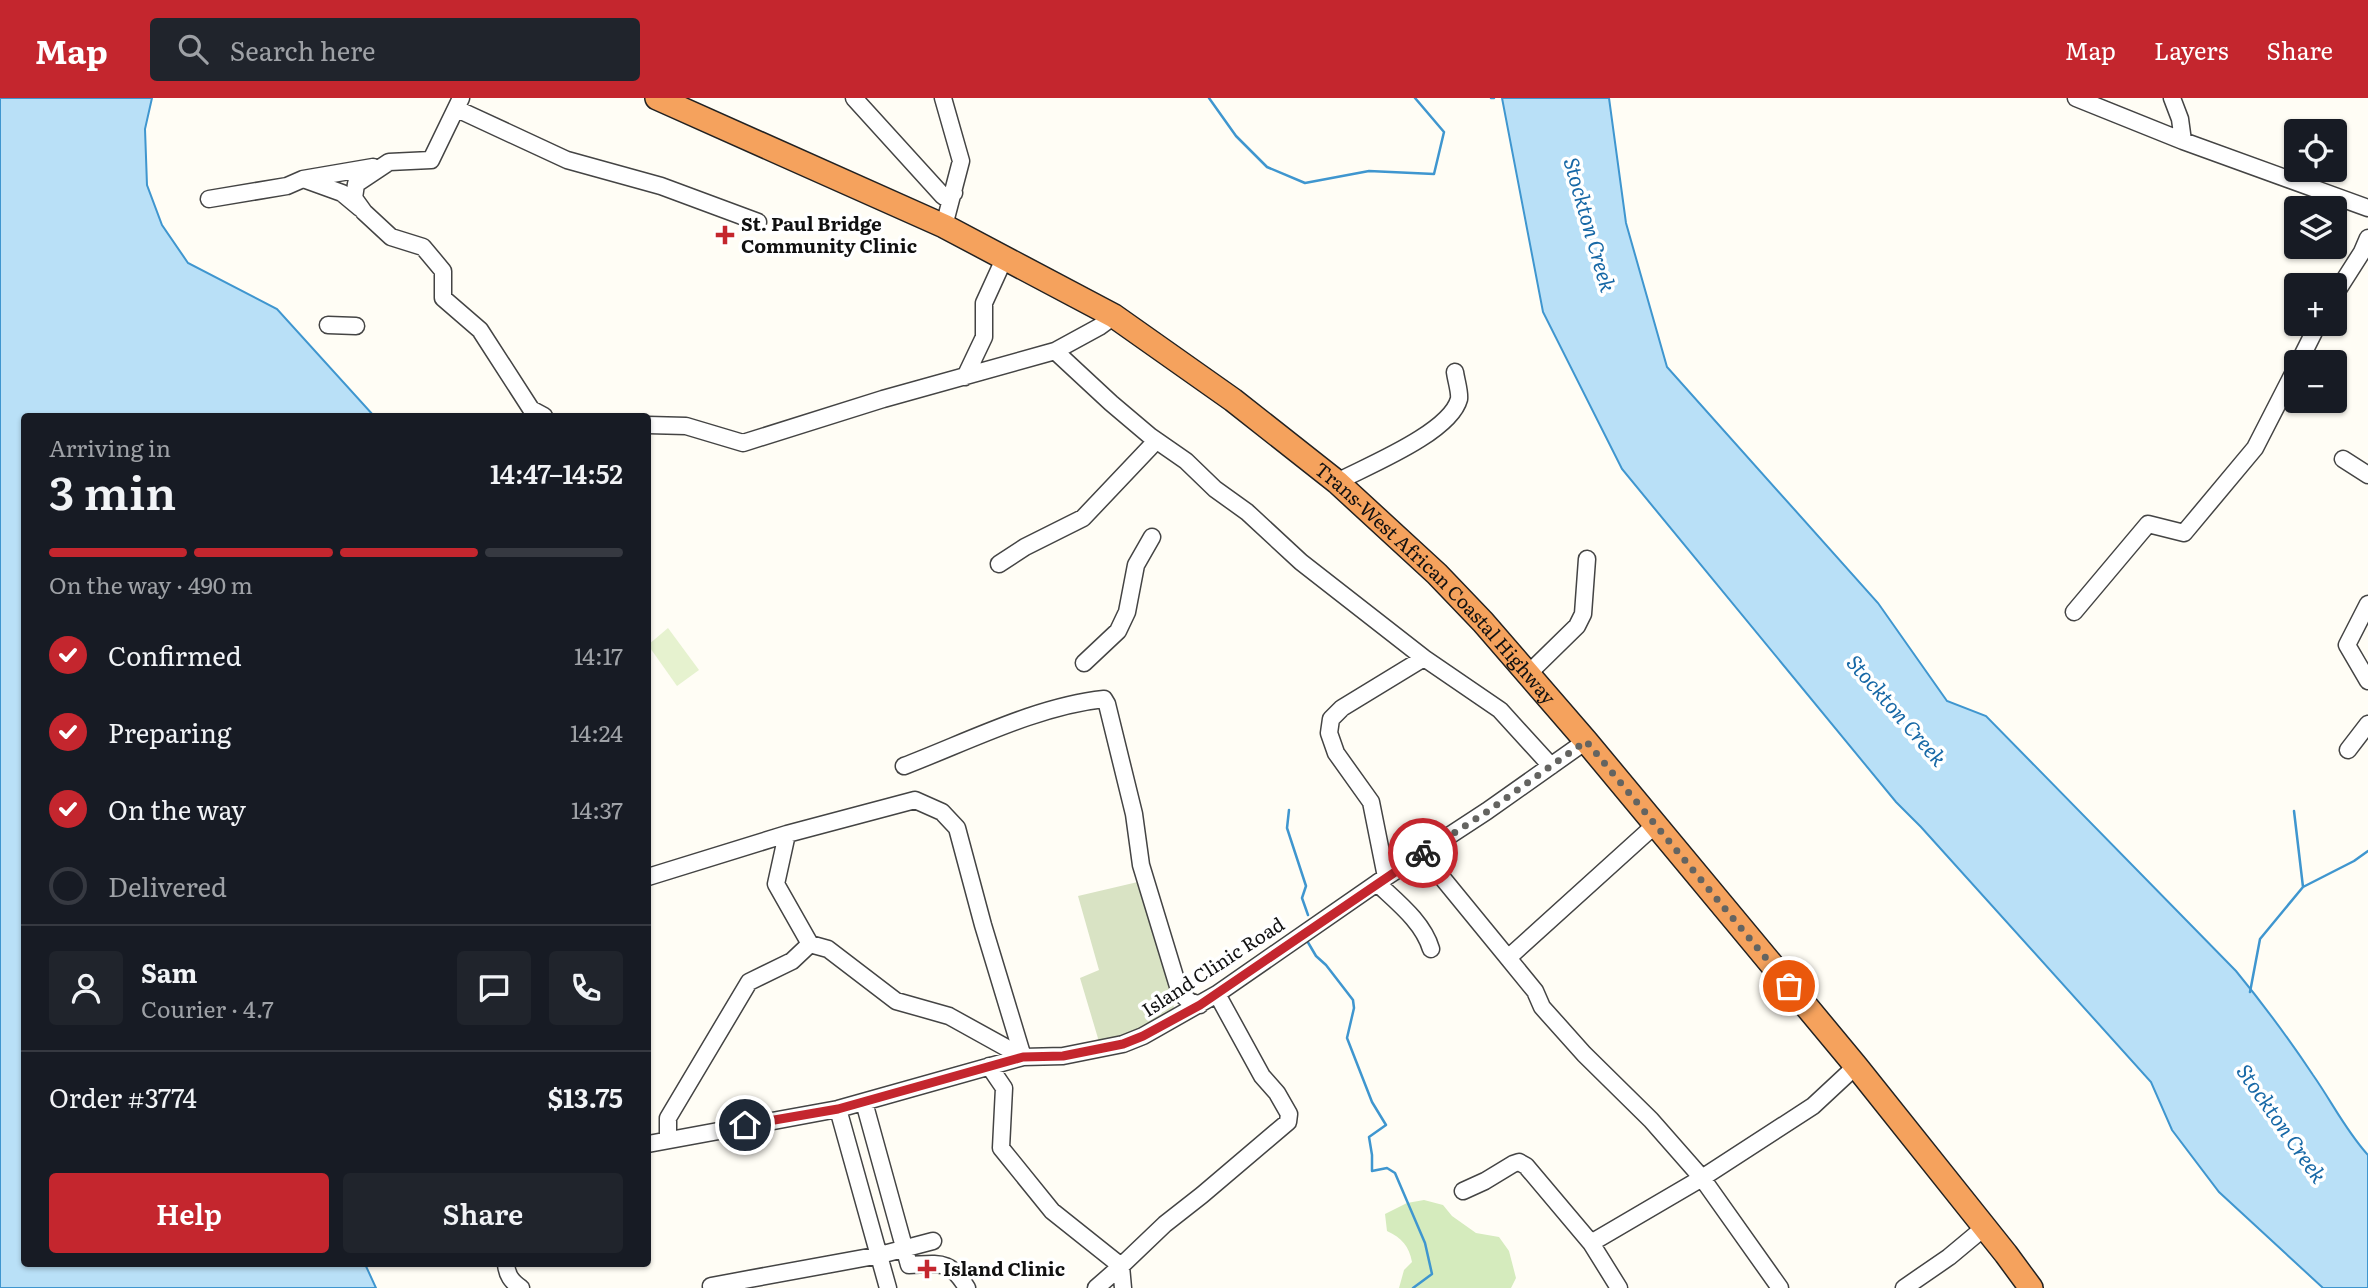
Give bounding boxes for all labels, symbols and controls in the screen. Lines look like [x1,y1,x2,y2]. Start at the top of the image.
search box [150,18,640,81]
text: Map [35,25,108,74]
icon: search [174,30,212,68]
text: Search here [230,30,376,69]
text: Map [2065,32,2116,67]
text: Layers [2154,32,2228,67]
text: Share [2266,32,2333,67]
map controls [2284,119,2347,413]
button: locate [2284,119,2347,182]
water label: Stockton Creek [1557,153,1626,296]
button: layers [2284,196,2347,259]
place label: St. Paul Bridge Community Clinic [741,209,917,259]
marker: St. Paul Bridge Community Clinic [715,225,735,245]
button: + [2284,273,2347,336]
button: − [2284,350,2347,413]
text: Arriving in [49,430,171,464]
text: 14:47–14:52 [490,453,623,492]
street label: Trans-West African Coastal Highway [1309,455,1563,710]
text: 3 min [49,456,176,524]
text: On the way · 490 m [49,567,253,601]
text: Confirmed [108,635,242,674]
icon: check [49,636,87,674]
text: 14:17 [574,638,623,672]
water label: Stockton Creek [1841,647,1955,772]
text: Preparing [108,712,231,751]
icon: check [49,713,87,751]
text: 14:24 [570,715,623,749]
text: On the way [108,789,246,828]
icon: check [49,790,87,828]
text: 14:37 [571,792,623,826]
courier [1388,818,1458,888]
icon: bike [1404,834,1442,872]
text: Delivered [108,866,227,905]
street label: Island Clinic Road [1136,909,1289,1023]
button: person [49,951,123,1025]
button: chat [457,951,531,1025]
button: phone [549,951,623,1025]
text: Sam [141,952,197,991]
pin [1759,956,1819,1016]
icon: bag [1770,967,1808,1005]
text: Courier · 4.7 [141,991,274,1025]
water label: Stockton Creek [2231,1057,2336,1189]
text: Order #3774 [49,1077,197,1116]
text: $13.75 [548,1077,623,1116]
pin [715,1095,775,1155]
icon: home [726,1106,764,1144]
button: Help [49,1173,329,1253]
button: Share [343,1173,623,1253]
place label: Island Clinic [943,1254,1065,1282]
marker: Island Clinic [917,1259,937,1279]

